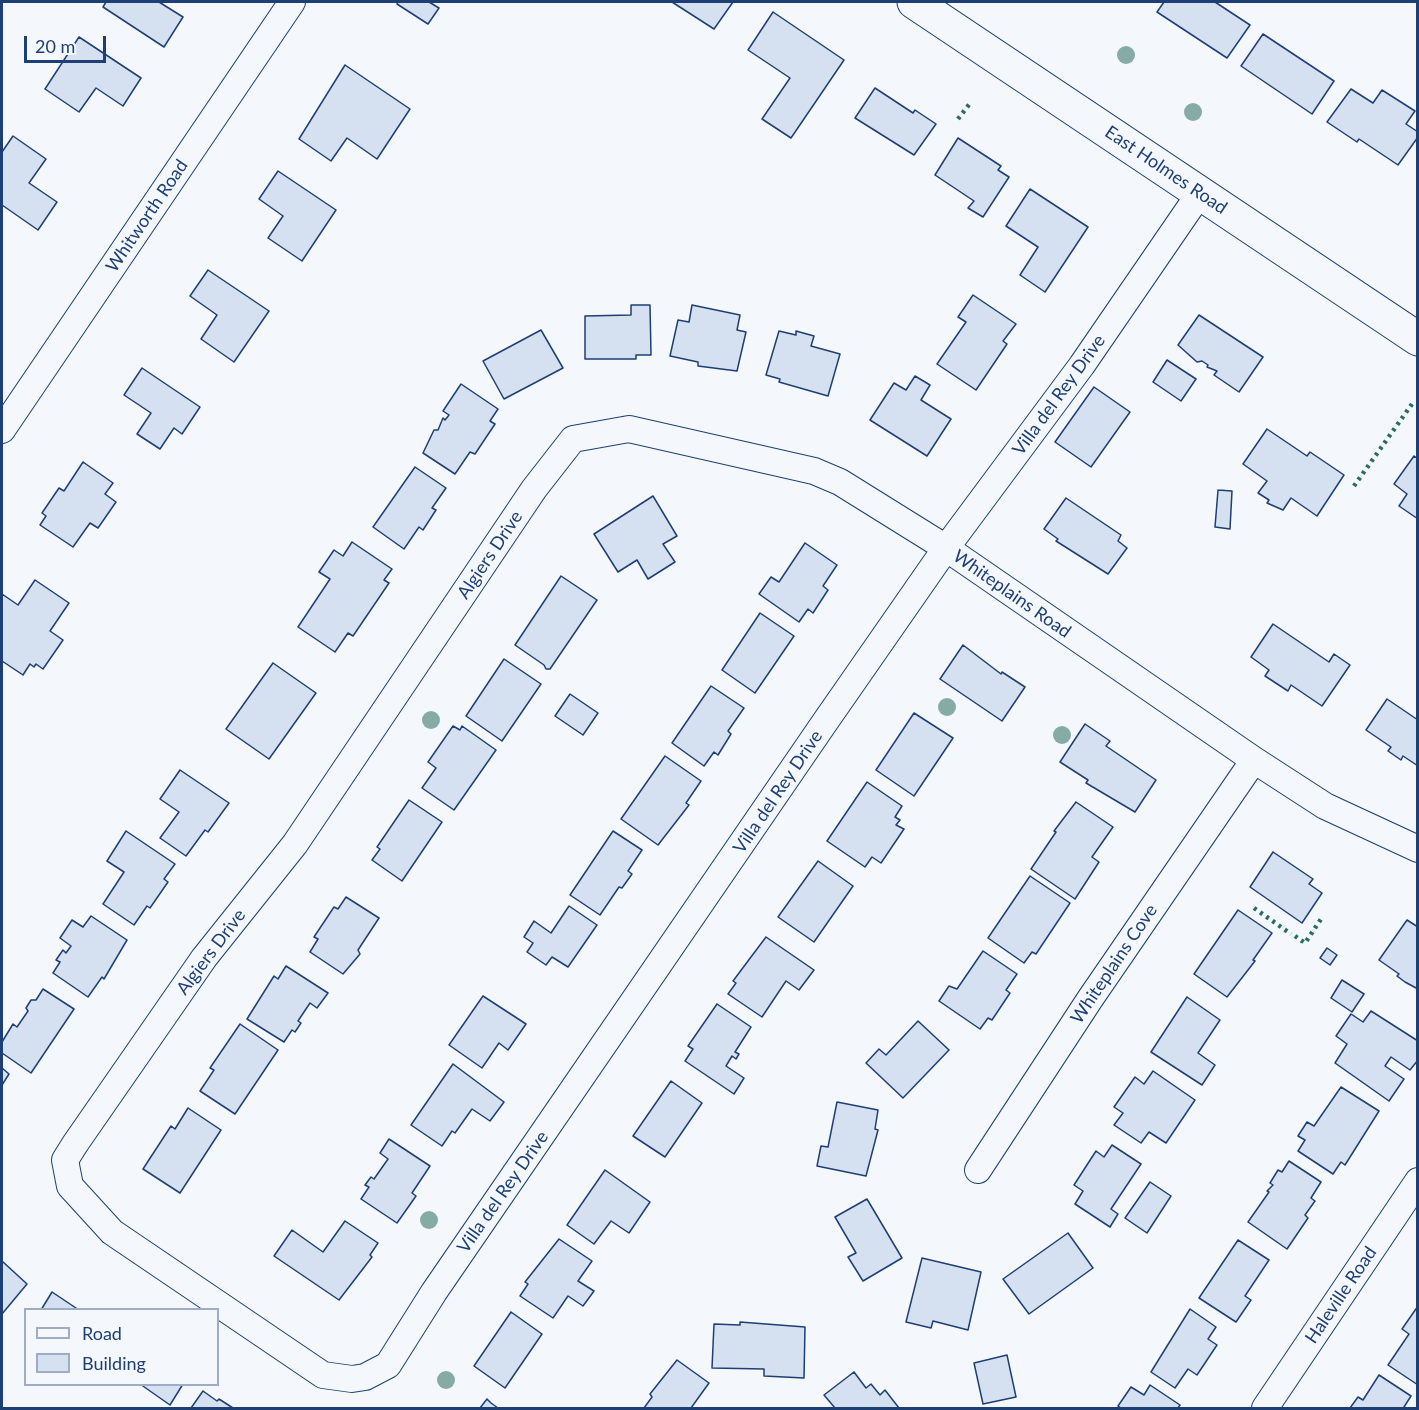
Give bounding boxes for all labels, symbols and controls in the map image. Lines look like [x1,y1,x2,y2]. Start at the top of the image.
scale bar [27,24,110,62]
text: 20 m [35,35,75,57]
street label: East Holmes Road [1101,121,1231,219]
street label: Whitworth Road [101,156,193,276]
street label: Villa del Rey Drive [1008,331,1110,459]
street label: Algiers Drive [453,507,527,603]
street label: Whiteplains Road [949,545,1075,643]
street label: Villa del Rey Drive [729,726,827,858]
street label: Whiteplains Cove [1066,900,1162,1028]
street label: Algiers Drive [172,905,250,999]
street label: Villa del Rey Drive [453,1127,553,1257]
street label: Haleville Road [1301,1242,1381,1348]
legend [24,1308,219,1386]
text: Road [82,1322,122,1344]
text: Building [82,1352,146,1374]

